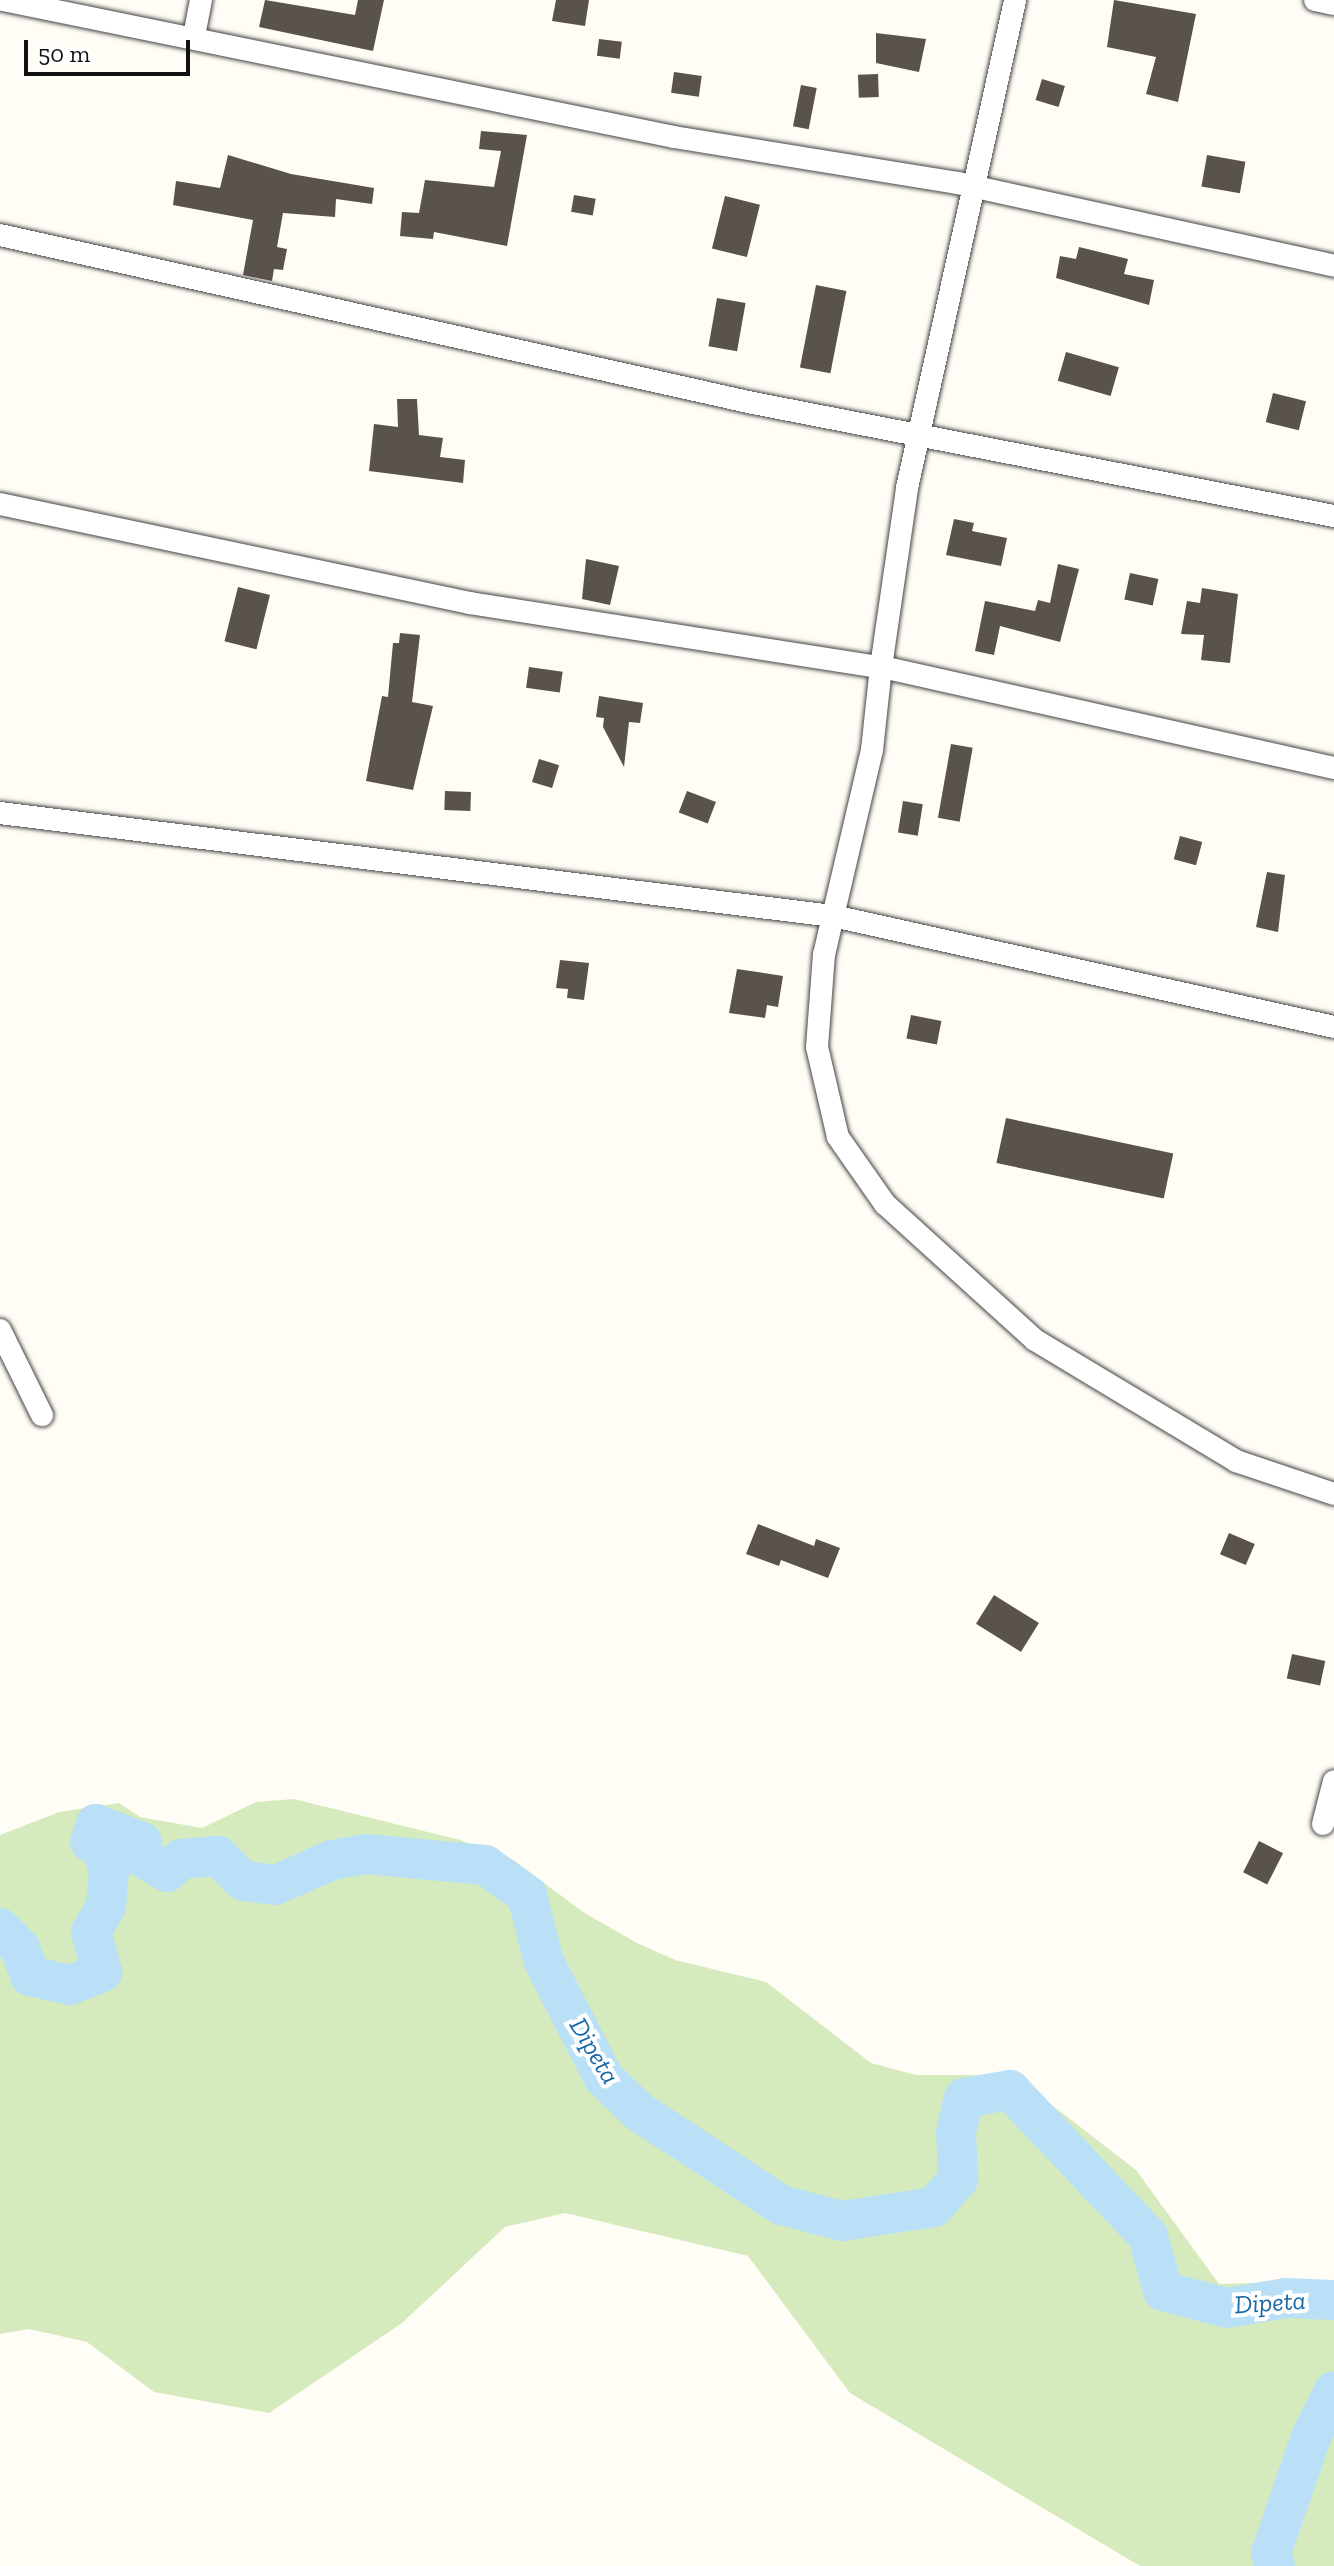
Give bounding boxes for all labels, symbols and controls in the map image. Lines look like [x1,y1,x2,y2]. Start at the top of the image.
scale bar [28,24,194,74]
text: 50 m [38,39,90,68]
water label: Dipeta [562,2012,626,2090]
water label: Dipeta [1233,2285,1307,2321]

